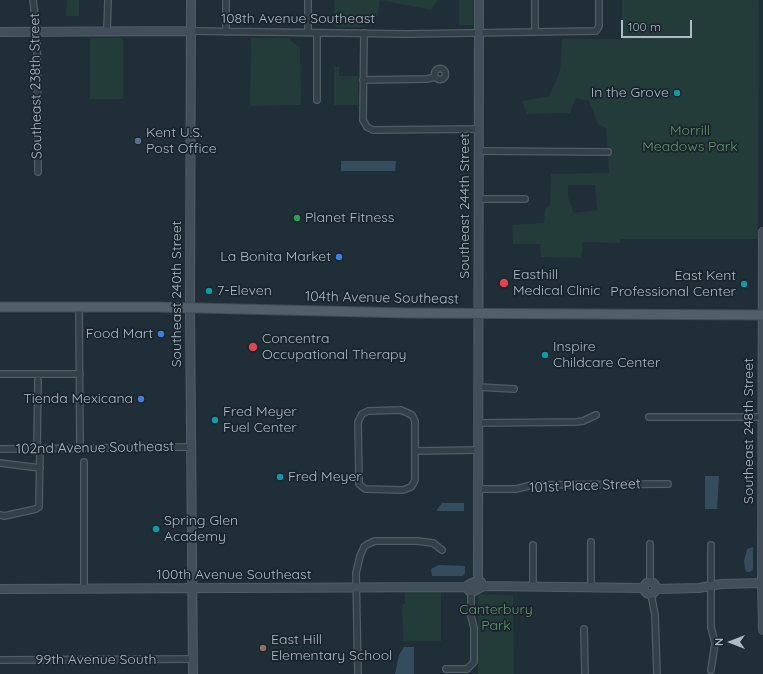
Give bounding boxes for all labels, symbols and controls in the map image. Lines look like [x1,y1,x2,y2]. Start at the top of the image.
street label: 108th Avenue Southeast [221,11,375,27]
scale bar [623,12,694,38]
street label: Southeast 238th Street [26,13,46,159]
text: 100 m [628,19,661,34]
place label: In the Grove [591,85,669,101]
marker: In the Grove [672,88,682,98]
park label: Morrill Meadows Park [642,123,738,156]
place label: Kent U.S. Post Office [146,125,217,158]
street label: Southeast 244th Street [457,133,473,279]
marker: Kent U.S. Post Office [133,136,143,146]
place label: Planet Fitness [305,210,394,226]
marker: Planet Fitness [292,213,302,223]
street label: Southeast 240th Street [169,221,185,367]
place label: La Bonita Market [220,249,331,265]
marker: La Bonita Market [334,252,344,262]
place label: Easthill Medical Clinic [513,267,600,300]
place label: East Kent Professional Center [610,268,736,300]
marker: Easthill Medical Clinic [498,277,510,289]
marker: East Kent Professional Center [739,279,749,289]
place label: 7-Eleven [217,283,272,299]
marker: 7-Eleven [204,286,214,296]
street label: 104th Avenue Southeast [305,288,459,308]
place label: Food Mart [86,326,153,342]
marker: Food Mart [156,329,166,339]
place label: Concentra Occupational Therapy [262,331,407,364]
place label: Inspire Childcare Center [553,339,660,372]
marker: Concentra Occupational Therapy [247,341,259,353]
marker: Inspire Childcare Center [540,350,550,360]
street label: Southeast 248th Street [741,358,757,504]
place label: Tienda Mexicana [23,391,133,407]
marker: Tienda Mexicana [136,394,146,404]
place label: Fred Meyer Fuel Center [223,404,297,436]
marker: Fred Meyer Fuel Center [210,415,220,425]
street label: 102nd Avenue Southeast [16,438,174,458]
place label: Fred Meyer [288,469,362,485]
marker: Fred Meyer [275,472,285,482]
street label: 101st Place Street [529,476,641,496]
place label: Spring Glen Academy [164,513,238,546]
marker: Spring Glen Academy [151,524,161,534]
street label: 100th Avenue Southeast [157,567,311,583]
park label: Canterbury Park [459,602,533,634]
north arrow [711,622,751,662]
place label: East Hill Elementary School [271,632,392,664]
text: N [712,638,726,646]
marker: East Hill Elementary School [258,643,268,653]
street label: 99th Avenue South [36,652,156,668]

